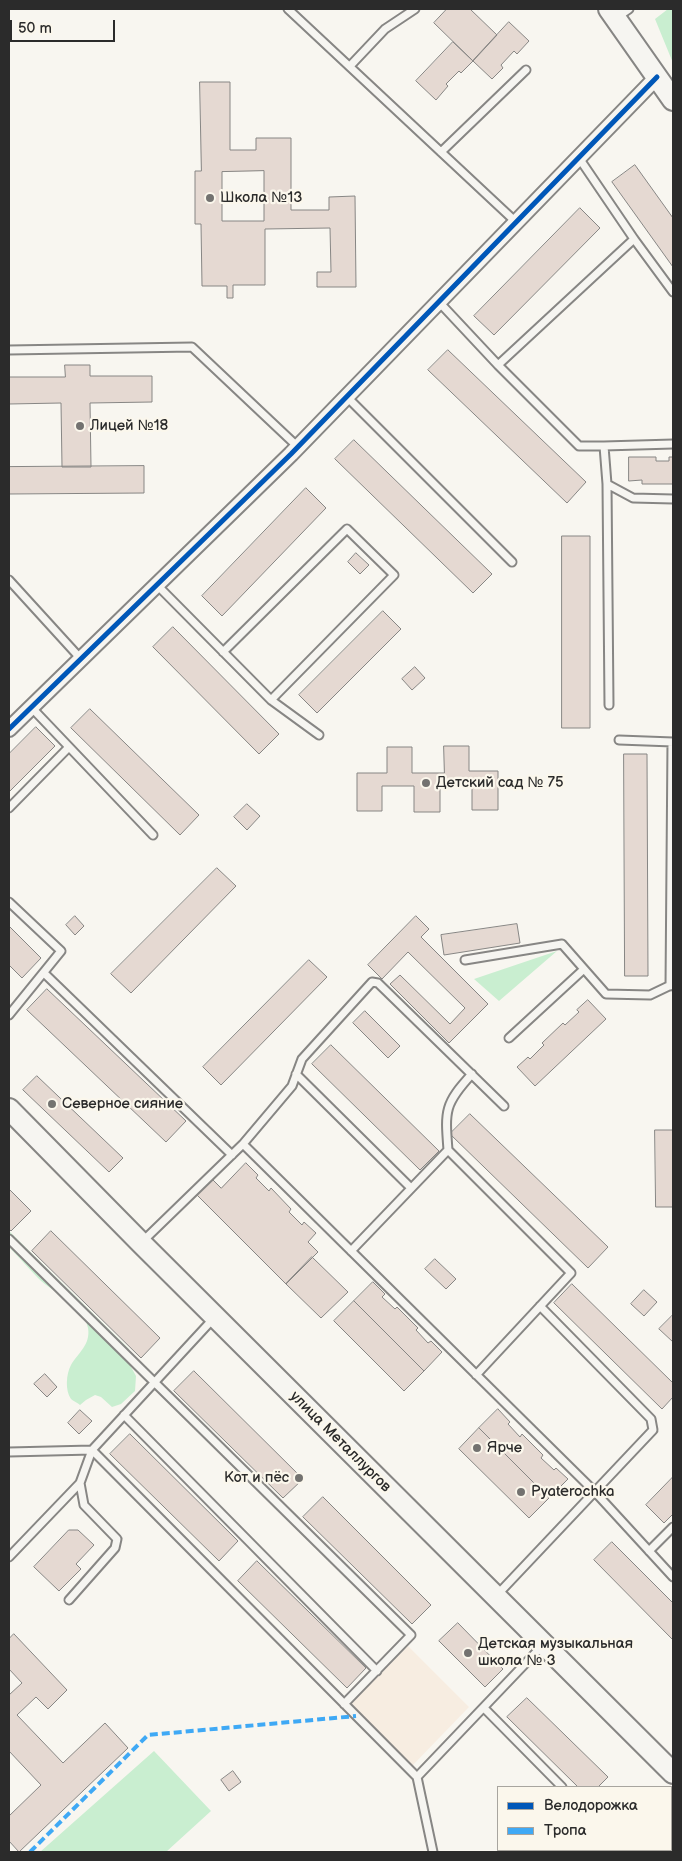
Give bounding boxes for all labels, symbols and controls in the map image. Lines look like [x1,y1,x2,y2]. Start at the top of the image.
scale bar [12,10,118,42]
text: 50 m [18,19,52,38]
place label: Школа №13 [220,189,302,207]
marker: Школа №13 [204,192,216,204]
place label: Лицей №18 [90,417,168,435]
marker: Лицей №18 [74,420,86,432]
place label: Детский сад № 75 [436,774,563,792]
marker: Детский сад № 75 [420,777,432,789]
place label: Северное сияние [62,1095,183,1113]
marker: Северное сияние [46,1098,58,1110]
street label: улица Металлургов [286,1388,394,1496]
place label: Ярче [487,1439,522,1457]
marker: Ярче [471,1442,483,1454]
place label: Кот и пёс [224,1469,289,1487]
marker: Кот и пёс [293,1472,305,1484]
place label: Pyaterochka [531,1483,614,1501]
marker: Pyaterochka [515,1486,527,1498]
place label: Детская музыкальная школа № 3 [478,1635,633,1670]
marker: Детская музыкальная школа № 3 [462,1647,474,1659]
legend [497,1786,672,1851]
text: Велодорожка [544,1796,638,1815]
text: Тропа [544,1821,587,1840]

